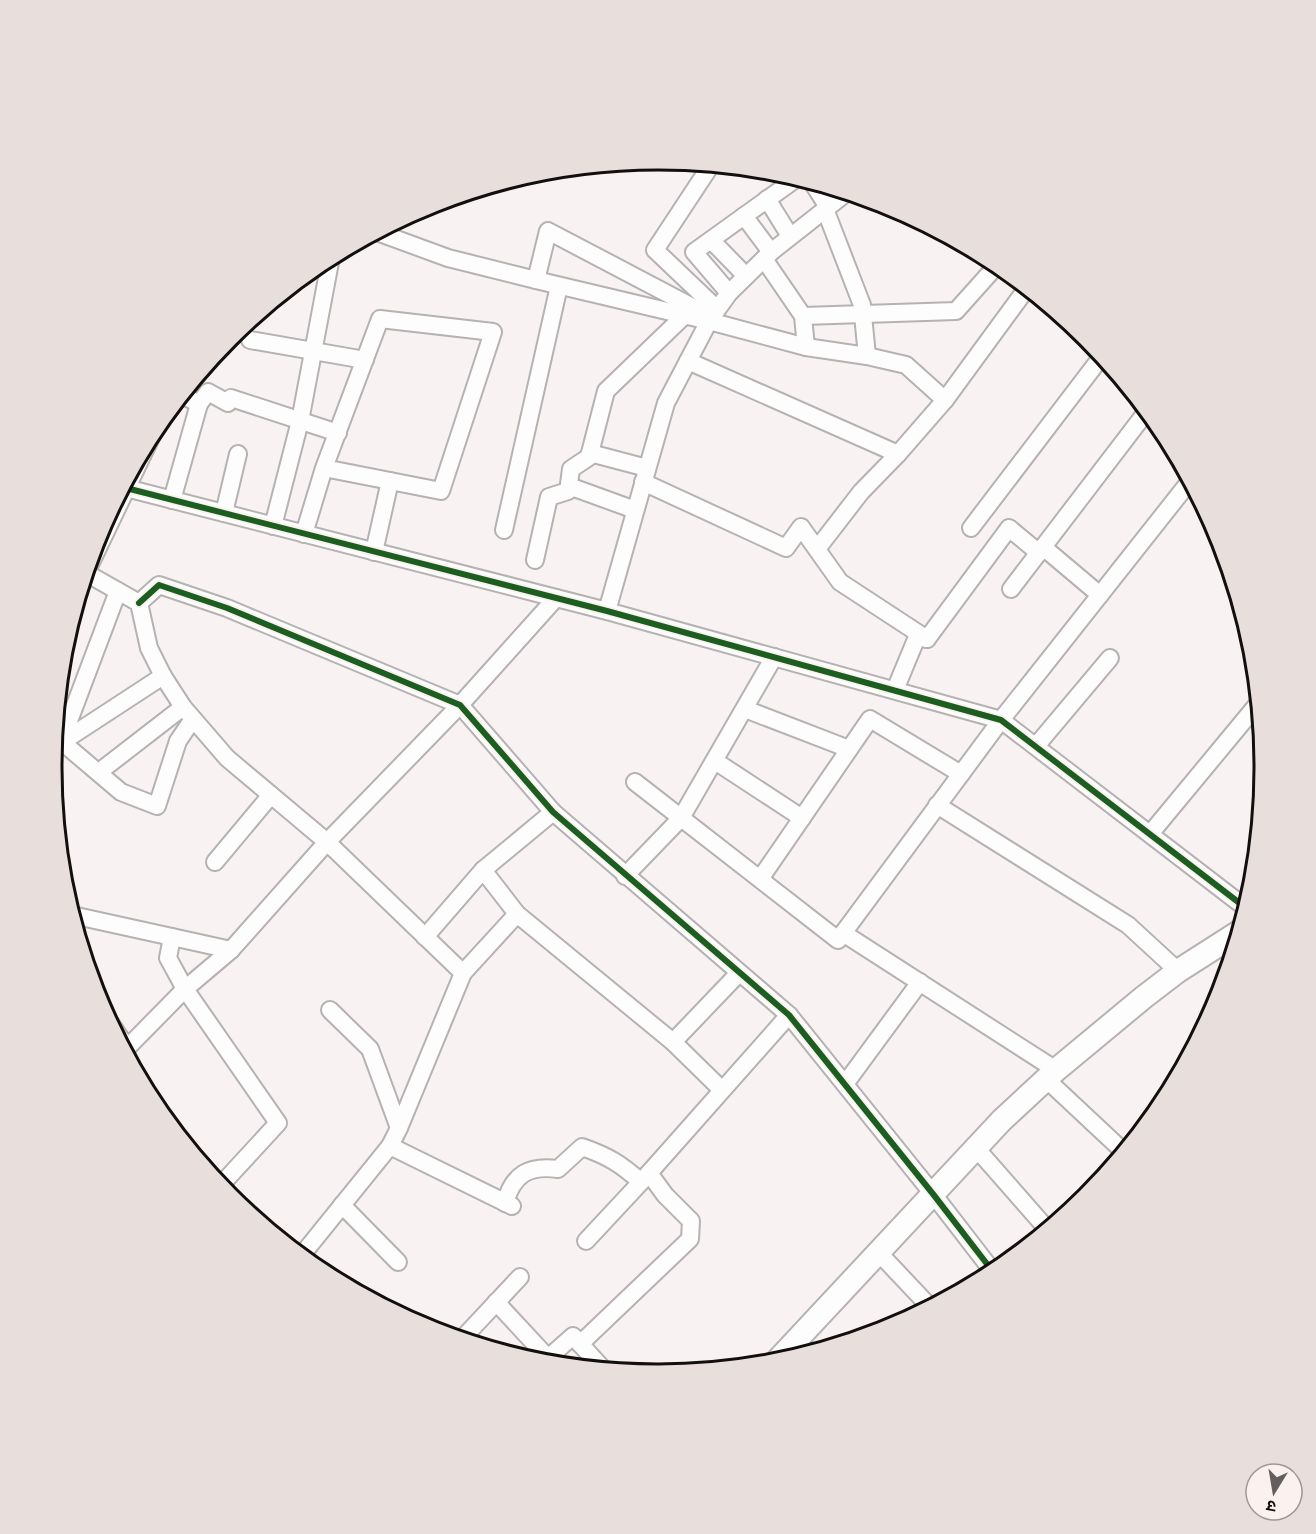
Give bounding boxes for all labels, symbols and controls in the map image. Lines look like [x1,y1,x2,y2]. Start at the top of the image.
north arrow [1244,1462,1304,1522]
text: उ [1264,1497,1277,1516]

